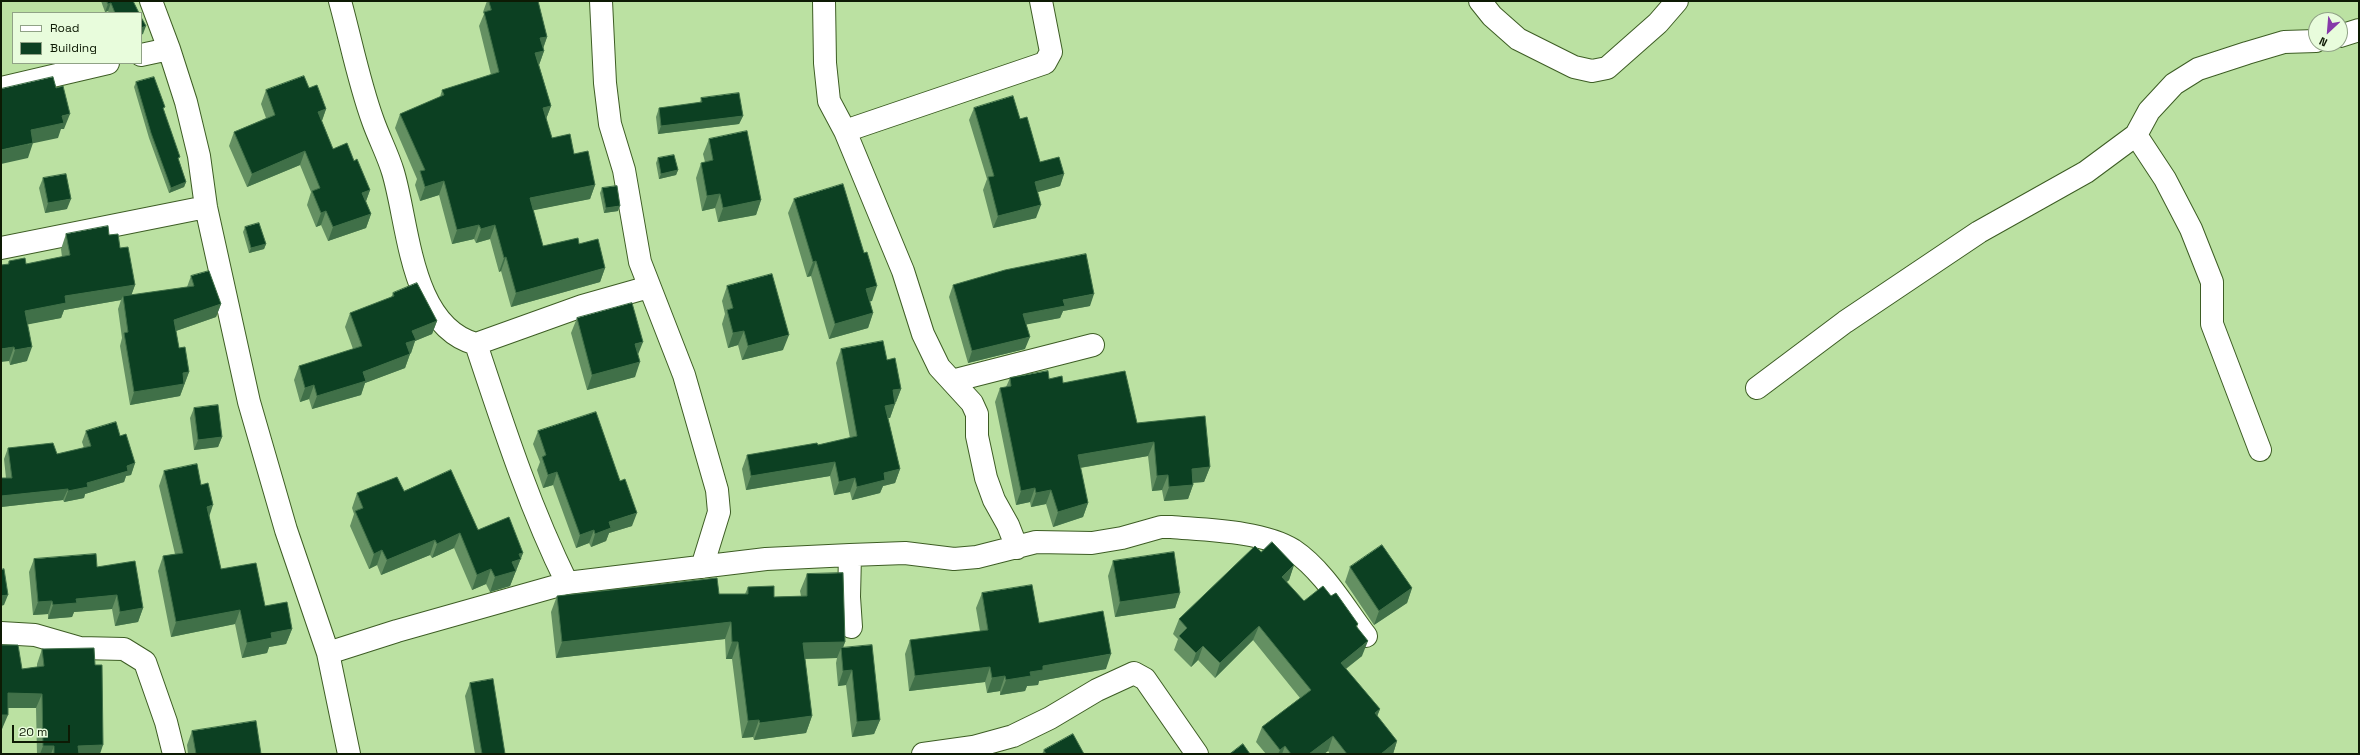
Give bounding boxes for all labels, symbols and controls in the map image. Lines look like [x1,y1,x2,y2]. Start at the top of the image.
legend [12,12,142,64]
north arrow [2308,12,2348,52]
text: Road [50,20,79,36]
text: N [2317,34,2330,50]
text: Building [50,40,97,56]
scale bar [14,717,72,743]
text: 20 m [19,724,47,740]

